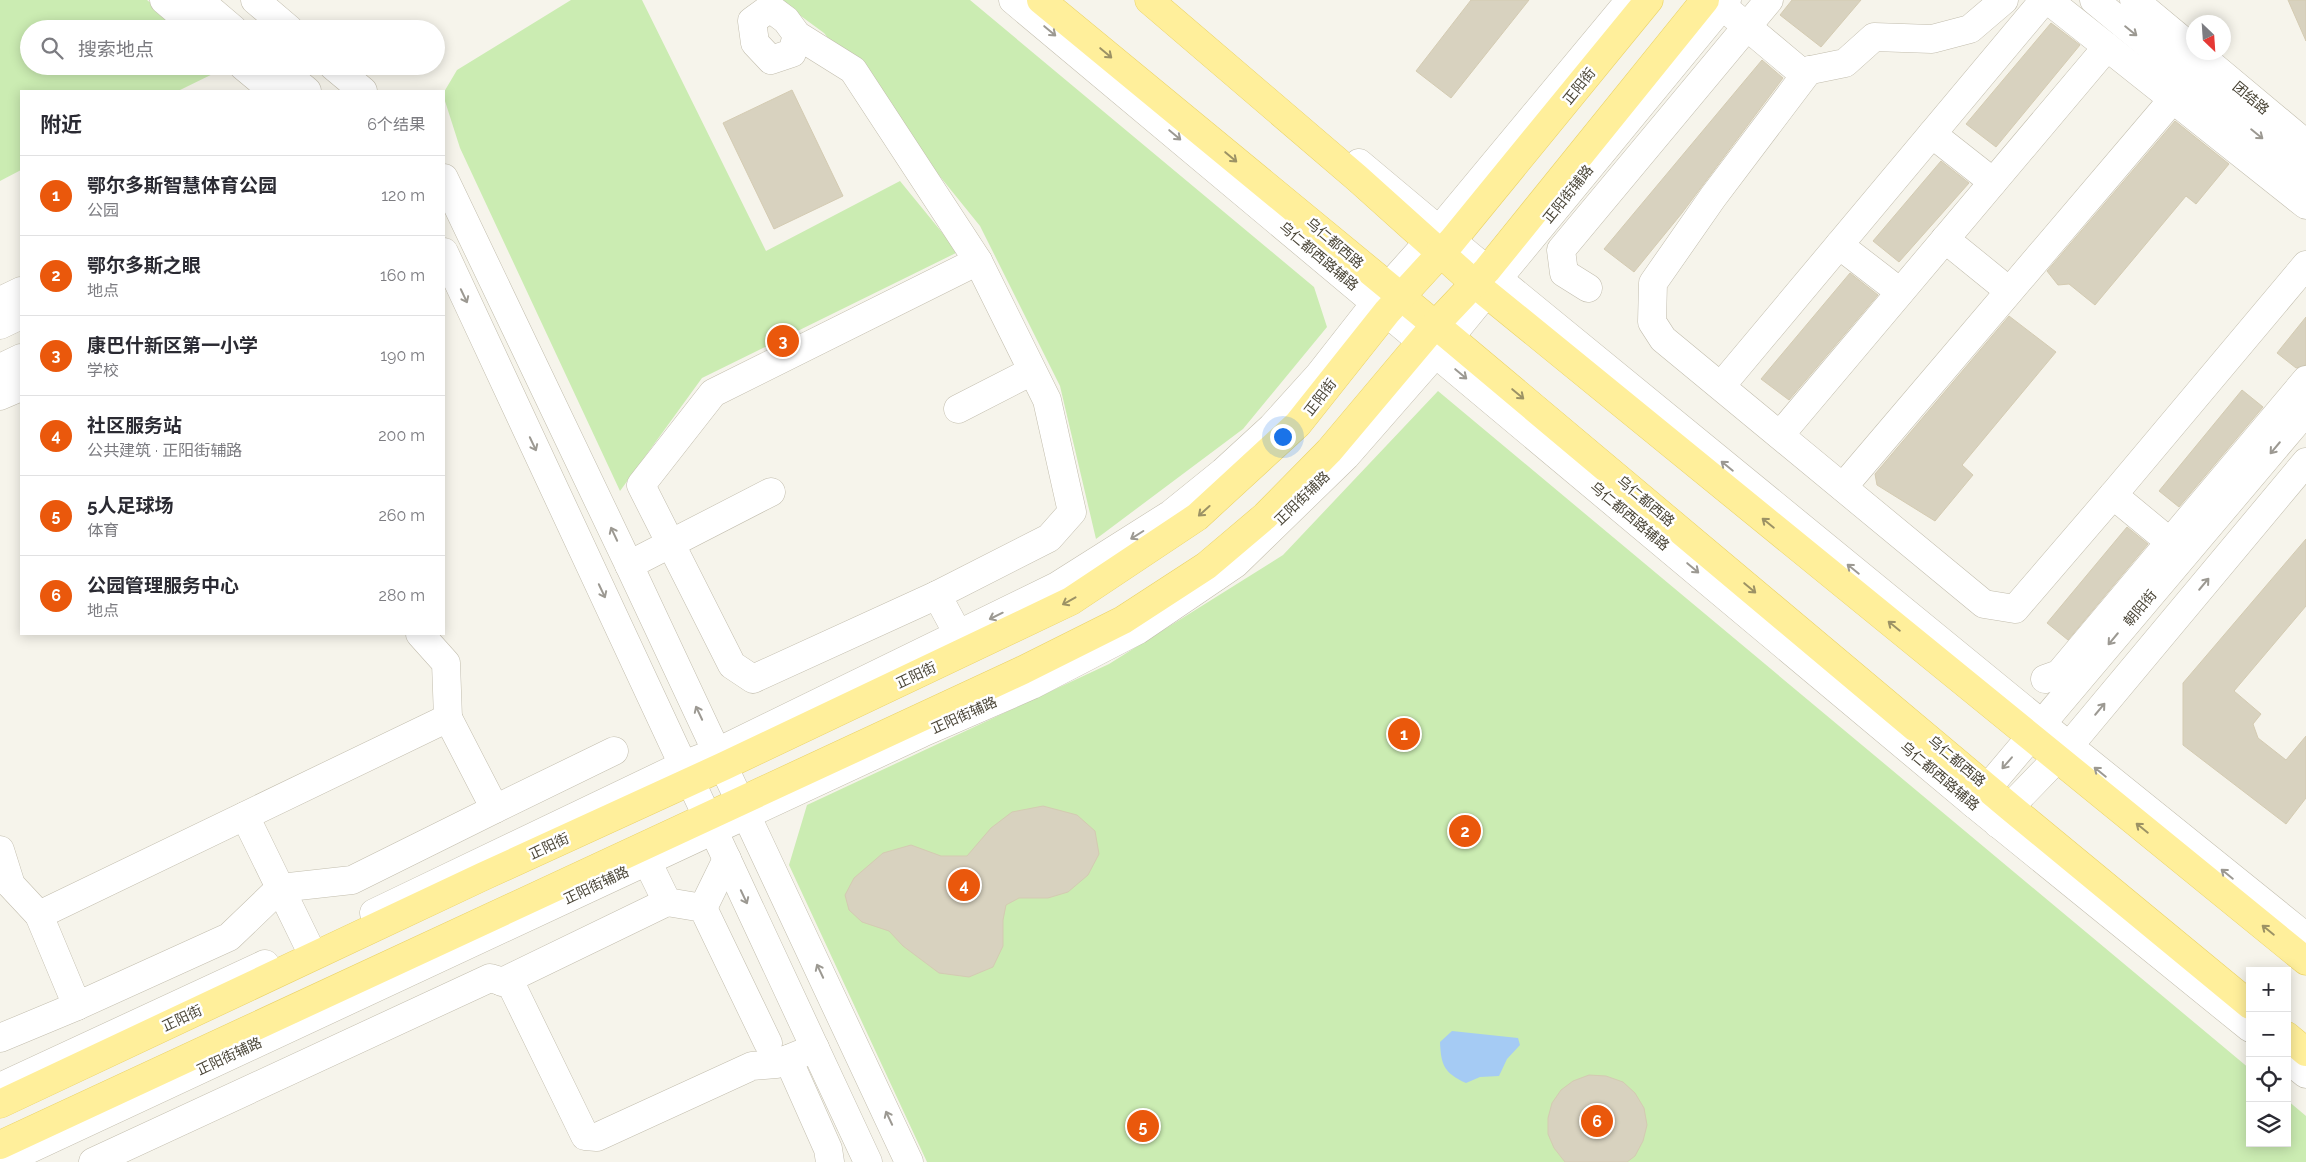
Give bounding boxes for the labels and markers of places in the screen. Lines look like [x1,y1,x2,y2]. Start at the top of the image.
pin: 3 [767,322,799,360]
pin: 1 [1388,715,1420,753]
pin: 2 [1449,812,1481,850]
pin: 4 [948,866,980,904]
pin: 6 [1581,1102,1613,1140]
pin: 5 [1127,1107,1159,1145]

